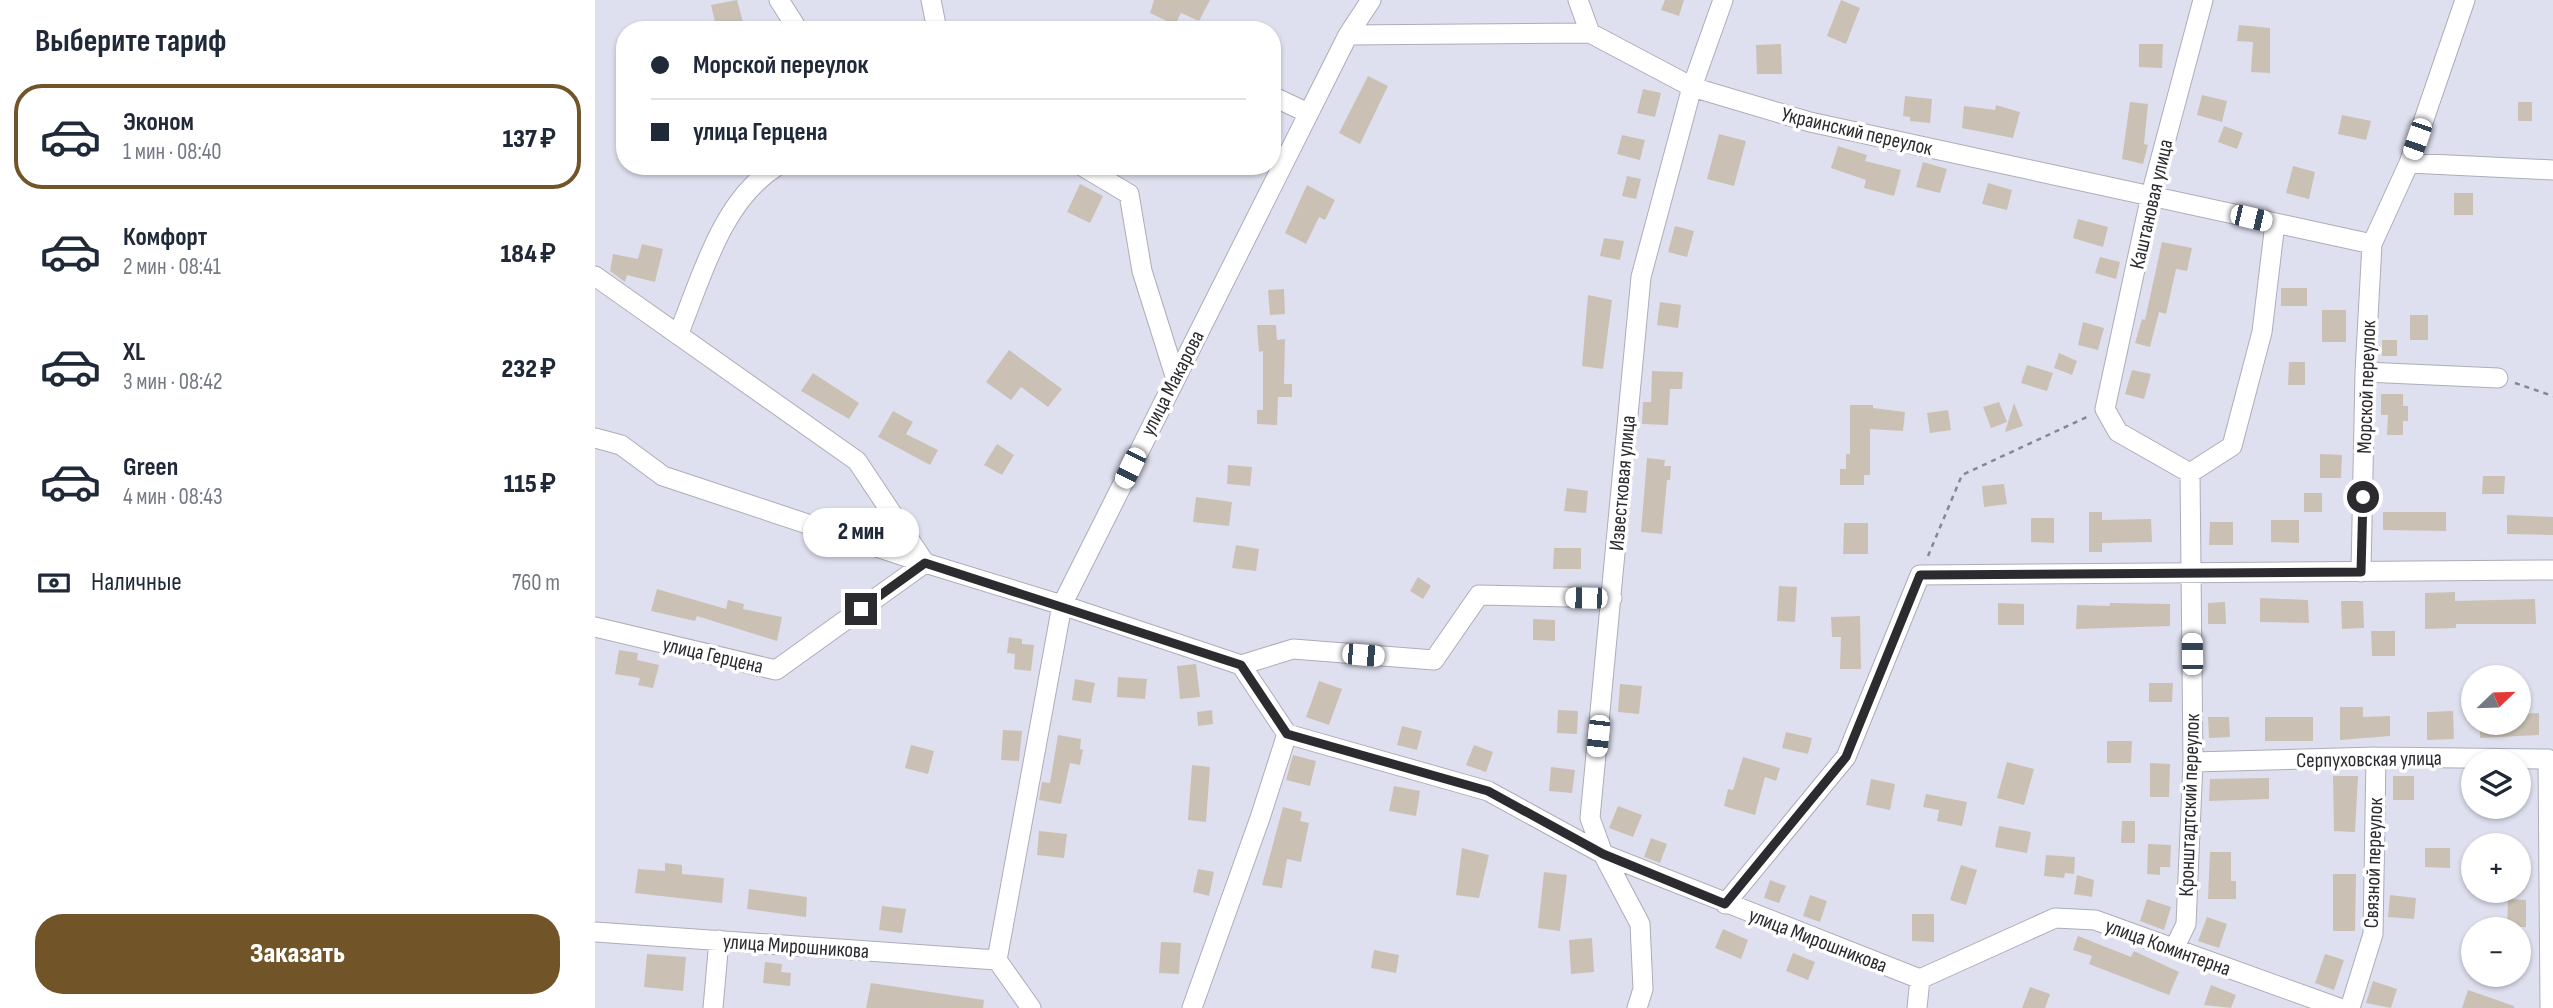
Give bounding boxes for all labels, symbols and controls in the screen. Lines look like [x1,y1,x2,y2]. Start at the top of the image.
text: Выберите тариф [35,22,226,61]
text: Морской переулок [693,50,868,81]
street label: Украинский переулок [1779,102,1935,161]
icon: car [39,105,102,168]
text: Эконом [123,107,194,138]
car [2401,116,2434,162]
text: улица Герцена [693,117,828,148]
text: 137 ₽ [502,124,556,155]
street label: Каштановая улица [2124,137,2179,271]
text: 1 мин · 08:40 [123,138,222,166]
car [2229,203,2274,233]
icon: car [39,220,102,283]
text: Комфорт [123,222,207,253]
text: 184 ₽ [501,239,556,270]
text: 2 мин · 08:41 [123,253,221,281]
street label: Морской переулок [2352,320,2381,454]
street label: улица Макарова [1135,326,1210,440]
icon: car [39,335,102,398]
text: XL [123,337,145,368]
text: 232 ₽ [501,354,556,385]
text: 3 мин · 08:42 [123,368,223,396]
street label: Известковая улица [1604,414,1641,552]
car [1112,445,1149,491]
icon: car [39,450,102,513]
text: Green [123,452,178,483]
text: 115 ₽ [504,469,556,500]
route start [2347,481,2379,513]
text: 4 мин · 08:43 [123,483,223,511]
callout: 2 мин [803,508,919,556]
text: 2 мин [838,518,884,546]
icon: cash [35,564,73,602]
text: Наличные [91,567,182,598]
text: 760 m [512,569,560,597]
car [1565,587,1608,609]
route end [845,593,877,625]
street label: улица Герцена [660,632,766,679]
car [2182,633,2203,675]
car [1342,643,1385,667]
north arrow [2461,665,2531,735]
map controls [2461,665,2531,987]
street label: Кронштадтский переулок [2174,713,2205,897]
car [1586,714,1611,758]
street label: Серпуховская улица [2296,746,2442,773]
button: layers [2461,749,2531,819]
street label: Связной переулок [2359,797,2388,929]
button: + [2461,833,2531,903]
street label: улица Мирошникова [1745,903,1891,978]
street label: улица Коминтерна [2102,913,2234,982]
button: Заказать [35,914,560,994]
button: − [2461,917,2531,987]
street label: улица Мирошникова [722,929,870,964]

